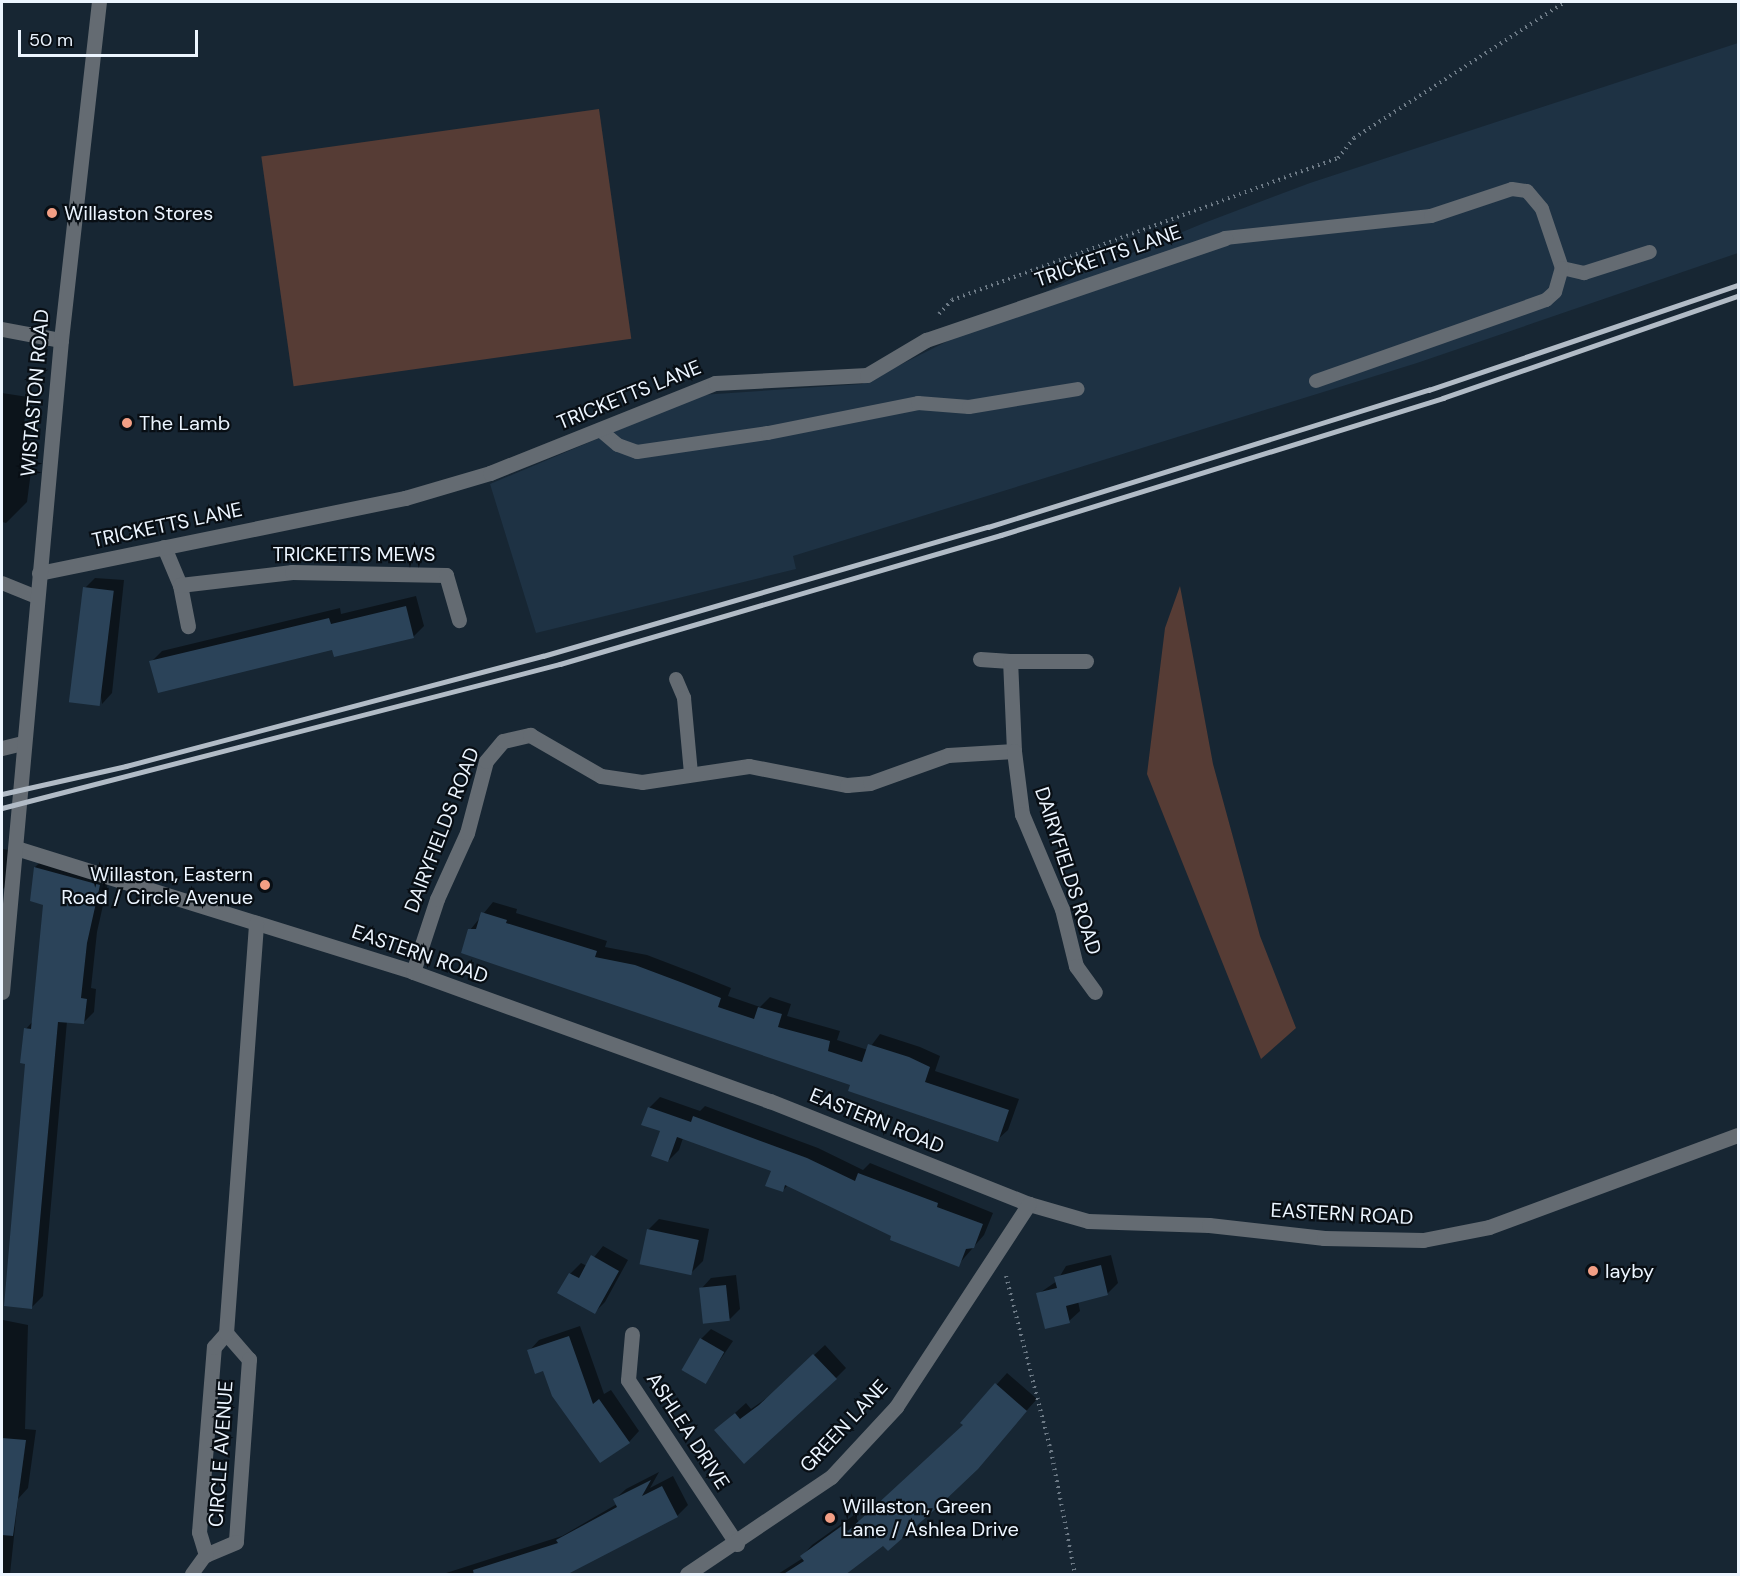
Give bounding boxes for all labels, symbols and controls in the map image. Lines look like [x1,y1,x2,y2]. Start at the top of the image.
scale bar [21,18,201,56]
text: 50 m [29,28,73,52]
place label: Willaston Stores [64,201,213,225]
marker: Willaston Stores [45,206,59,220]
street label: TRICKETTS LANE [1032,220,1184,292]
street label: WISTASTON ROAD [16,308,54,478]
street label: TRICKETTS LANE [554,355,704,435]
place label: The Lamb [139,411,230,435]
marker: The Lamb [120,416,134,430]
street label: TRICKETTS LANE [90,497,244,553]
street label: TRICKETTS MEWS [273,542,435,566]
street label: DAIRYFIELDS ROAD [399,744,485,916]
street label: DAIRYFIELDS ROAD [1030,784,1106,958]
place label: Willaston, Eastern Road / Circle Avenue [61,862,253,909]
marker: Willaston, Eastern Road / Circle Avenue [258,878,272,892]
street label: EASTERN ROAD [349,919,491,989]
street label: EASTERN ROAD [806,1083,948,1159]
street label: EASTERN ROAD [1270,1198,1414,1230]
place label: layby [1605,1259,1654,1283]
marker: layby [1586,1264,1600,1278]
street label: ASHLEA DRIVE [641,1368,735,1494]
street label: GREEN LANE [795,1375,893,1477]
street label: CIRCLE AVENUE [204,1380,238,1528]
place label: Willaston, Green Lane / Ashlea Drive [842,1494,1019,1541]
marker: Willaston, Green Lane / Ashlea Drive [823,1511,837,1525]

